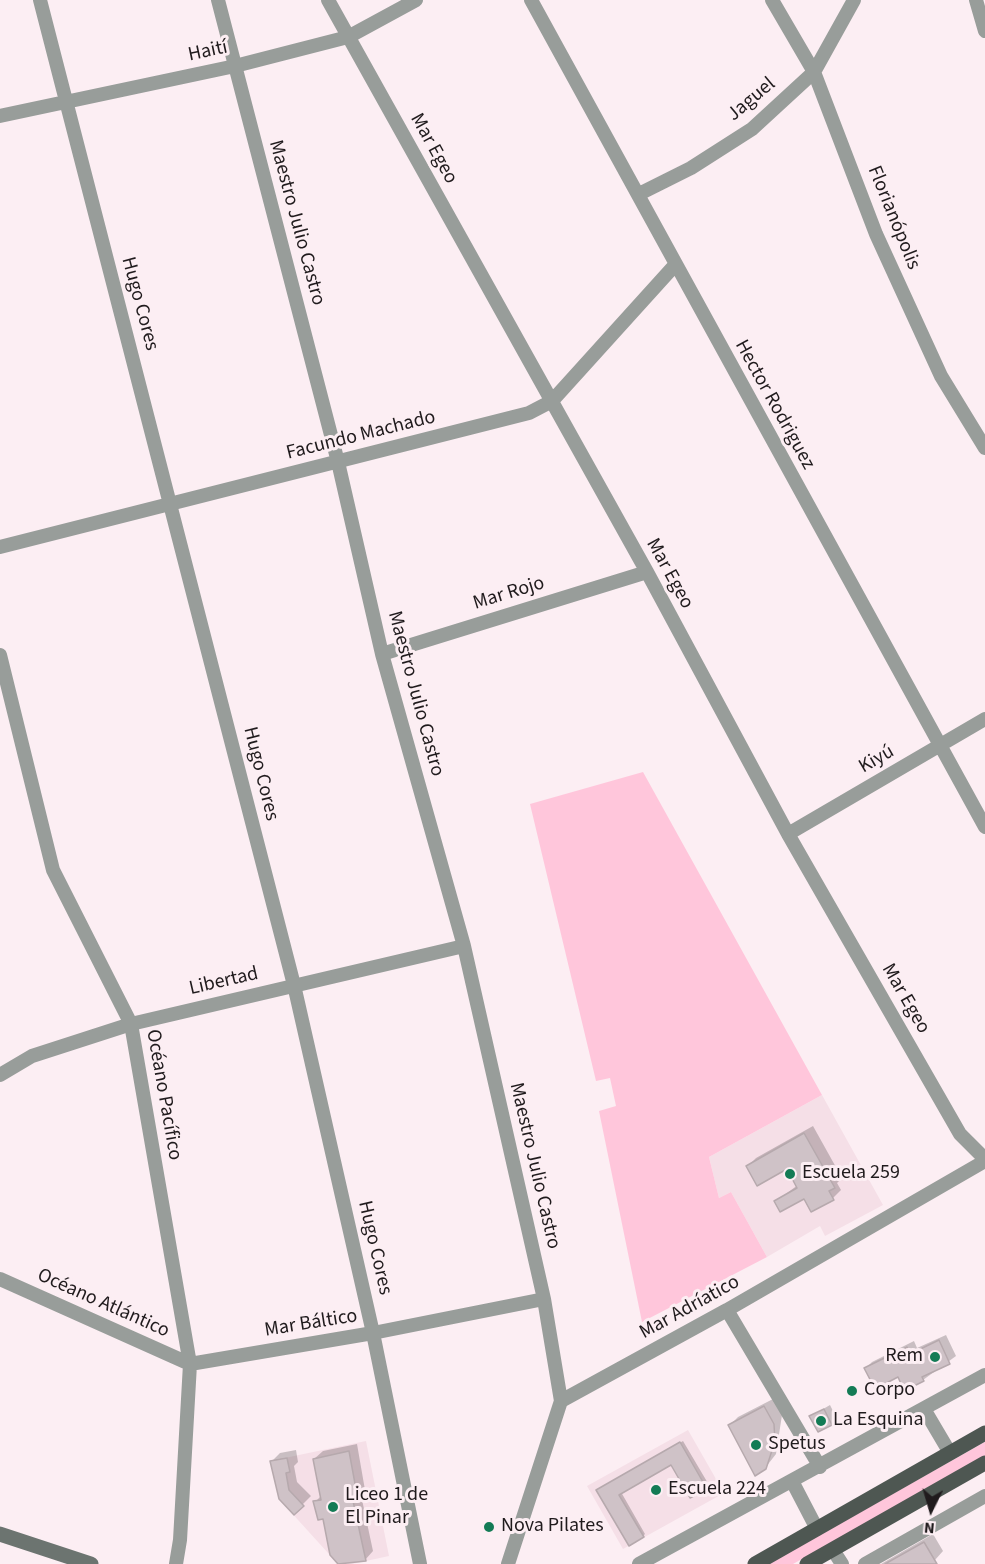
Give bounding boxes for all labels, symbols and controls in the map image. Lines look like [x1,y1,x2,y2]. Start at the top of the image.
street label: Haití [186,36,230,68]
street label: Jaguel [723,73,781,127]
street label: Mar Egeo [404,110,462,188]
street label: Maestro Julio Castro [262,138,330,308]
street label: Florianópolis [861,163,925,273]
street label: Hugo Cores [115,255,163,353]
street label: Hector Rodriguez [728,336,820,474]
street label: Facundo Machado [284,406,438,466]
street label: Mar Egeo [640,535,698,613]
street label: Mar Rojo [470,572,548,616]
street label: Maestro Julio Castro [381,609,449,779]
street label: Hugo Cores [237,725,283,823]
street label: Kiyú [855,740,899,780]
street label: Mar Egeo [875,960,935,1038]
street label: Libertad [187,962,261,1002]
street label: Océano Pacífico [140,1028,186,1162]
street label: Maestro Julio Castro [503,1080,565,1252]
place label: Escuela 259 [802,1162,900,1186]
marker: Escuela 259 [783,1167,797,1181]
street label: Hugo Cores [352,1199,396,1297]
street label: Océano Atlántico [33,1264,173,1344]
street label: Mar Adríatico [636,1271,744,1345]
street label: Mar Báltico [263,1305,359,1343]
place label: Rem [885,1345,923,1369]
marker: Rem [928,1350,942,1364]
place label: Corpo [864,1379,915,1403]
marker: Corpo [845,1384,859,1398]
place label: La Esquina [833,1409,924,1433]
marker: La Esquina [814,1414,828,1428]
place label: Spetus [768,1433,826,1457]
marker: Spetus [749,1438,763,1452]
place label: Escuela 224 [668,1478,766,1502]
north arrow [901,1480,961,1540]
marker: Escuela 224 [649,1483,663,1497]
place label: Liceo 1 de El Pinar [345,1484,428,1531]
marker: Liceo 1 de El Pinar [326,1500,340,1514]
place label: Nova Pilates [501,1515,604,1539]
text: N [923,1517,936,1539]
marker: Nova Pilates [482,1520,496,1534]

